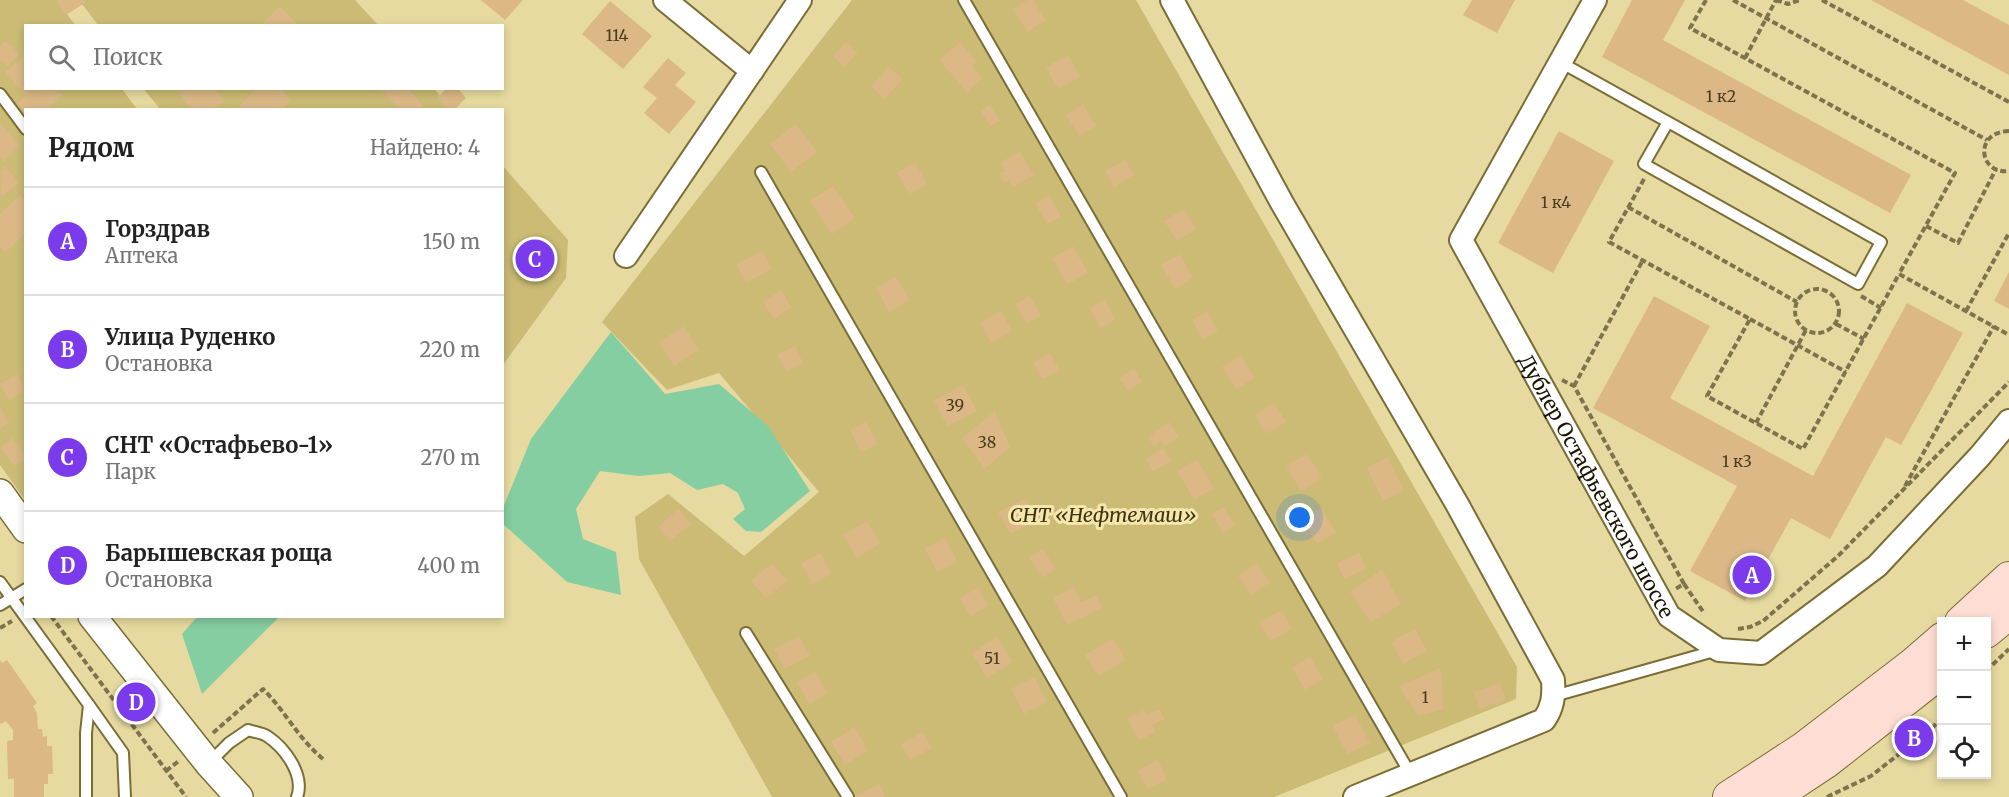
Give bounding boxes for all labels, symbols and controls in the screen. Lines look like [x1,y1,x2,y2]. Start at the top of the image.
search box [24,24,504,90]
house number: 114 [606,25,629,45]
icon: search [45,41,78,74]
text: Поиск [93,43,163,71]
house number: 1 к2 [1706,86,1736,106]
text: Рядом [48,131,134,164]
text: Найдено: 4 [370,135,480,160]
house number: 1 к4 [1541,192,1571,212]
text: Горздрав [105,215,210,243]
text: A [60,229,75,254]
text: 150 m [423,229,480,254]
pin: C [516,236,554,282]
text: Аптека [105,243,178,268]
text: Улица Руденко [105,323,275,351]
text: B [61,337,74,362]
text: 220 m [420,337,480,362]
street label: Дублер Остафьевского шоссе [1514,350,1680,622]
text: Остановка [105,351,213,376]
house number: 39 [946,395,964,415]
text: СНТ «Остафьево-1» [105,431,333,459]
house number: 38 [978,432,996,452]
text: C [61,445,74,470]
text: 270 m [420,445,480,470]
house number: 1 к3 [1722,451,1752,471]
text: Парк [105,459,156,484]
park label: СНТ «Нефтемаш» [1010,502,1196,527]
your location [1285,503,1314,532]
text: Барышевская роща [105,539,332,567]
pin: A [1732,552,1772,598]
text: D [60,553,75,578]
text: 400 m [417,553,480,578]
text: Остановка [105,567,213,592]
map controls [1937,617,1991,779]
button: + [1937,617,1991,671]
house number: 51 [984,648,1000,668]
button: − [1937,671,1991,725]
pin: D [116,680,156,724]
house number: 1 [1421,687,1429,707]
pin: B [1894,716,1934,760]
button: locate [1937,725,1991,779]

